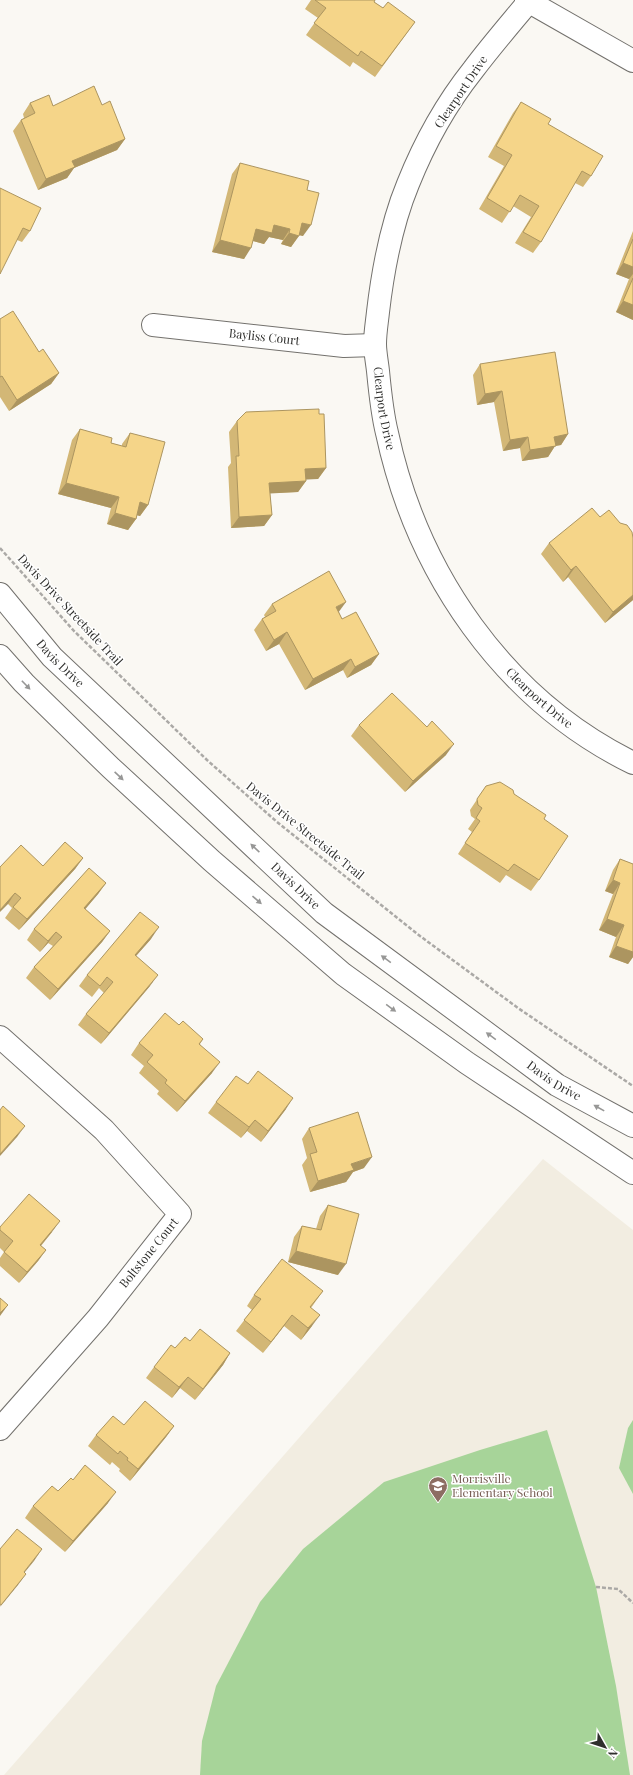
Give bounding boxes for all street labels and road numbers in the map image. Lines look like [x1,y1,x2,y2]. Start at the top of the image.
street label: Clearport Drive [430,52,490,131]
street label: Bayliss Court [228,324,301,348]
street label: Clearport Drive [371,366,400,452]
street label: Davis Drive Streetside Trail [14,551,126,669]
street label: Davis Drive [34,636,88,690]
street label: Clearport Drive [503,663,576,731]
street label: Davis Drive Streetside Trail [243,778,368,883]
street label: Davis Drive [268,858,324,912]
street label: Davis Drive [524,1057,584,1104]
street label: Boltstone Court [115,1214,182,1291]

